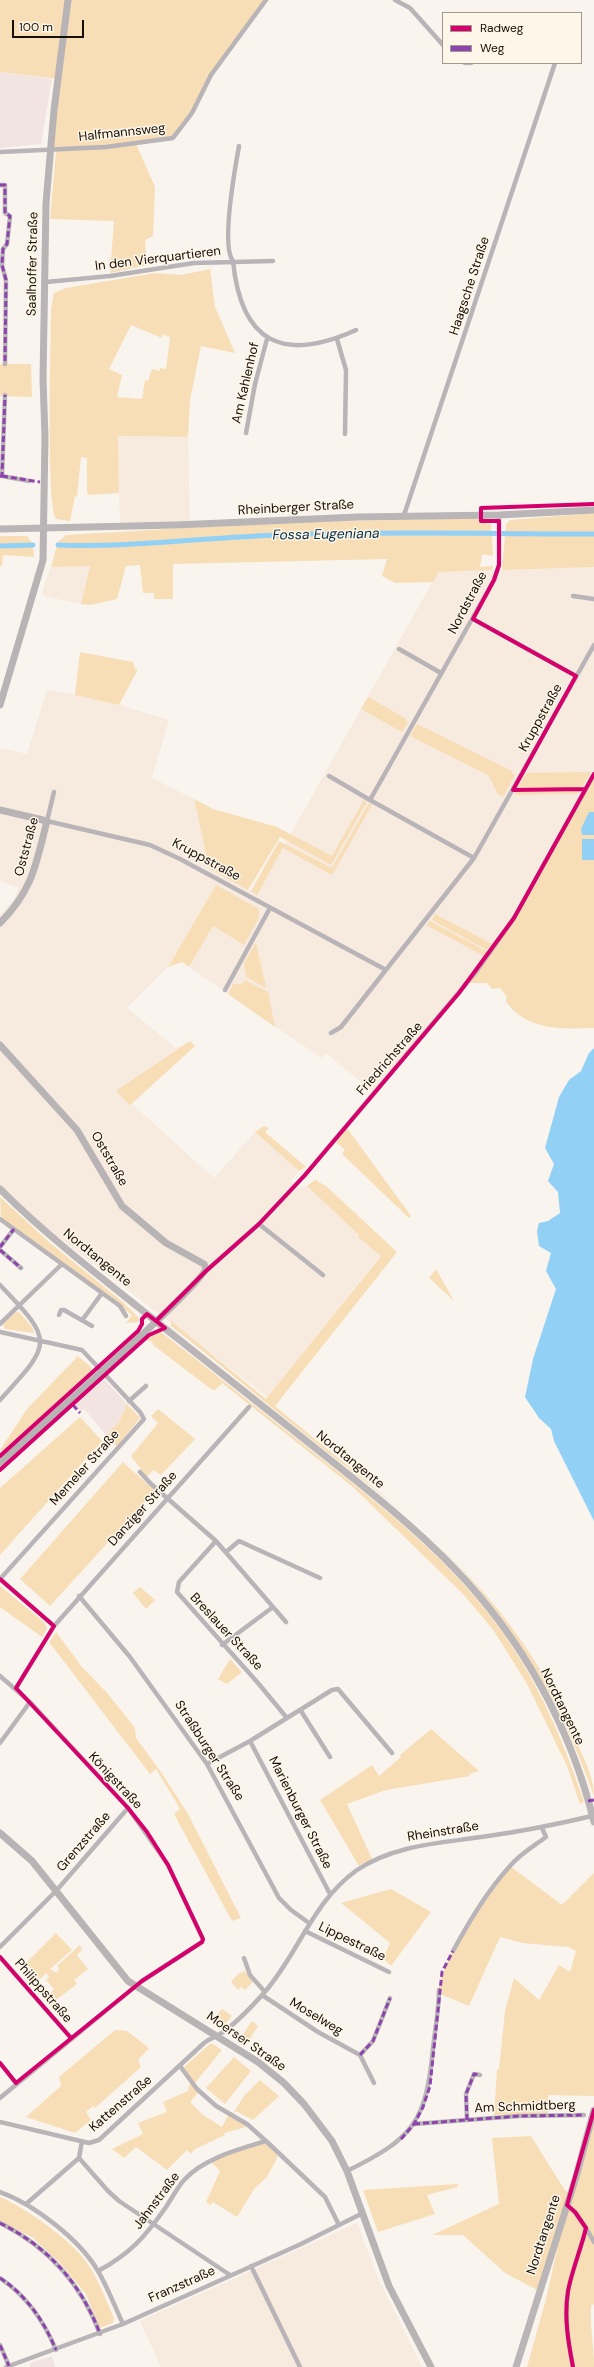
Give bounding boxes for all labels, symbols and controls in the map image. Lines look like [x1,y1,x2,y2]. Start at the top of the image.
scale bar [14,12,86,38]
legend [442,12,582,64]
text: 100 m [19,19,53,35]
text: Radweg [480,20,523,36]
text: Weg [480,40,504,56]
street label: Halfmannsweg [78,121,166,145]
street label: Saalhoffer Straße [24,212,42,316]
street label: Haagsche Straße [447,235,493,337]
street label: In den Vierquartieren [94,244,222,274]
street label: Am Kahlenhof [229,341,263,425]
street label: Rheinberger Straße [238,497,354,519]
water label: Fossa Eugeniana [272,526,380,544]
street label: Nordstraße [445,569,491,637]
street label: Kruppstraße [516,681,566,755]
street label: Oststraße [12,816,42,878]
street label: Kruppstraße [169,835,243,885]
street label: Friedrichstraße [354,1019,426,1099]
street label: Oststraße [87,1129,131,1189]
street label: Nordtangente [60,1226,134,1290]
street label: Memeler Straße [47,1427,123,1509]
street label: Nordtangente [313,1428,387,1492]
street label: Danziger Straße [105,1468,181,1550]
street label: Breslauer Straße [186,1590,266,1674]
street label: Nordtangente [537,1666,587,1748]
street label: Straßburger Straße [171,1698,247,1804]
street label: Königstraße [85,1749,145,1813]
street label: Marienburger Straße [265,1754,335,1872]
street label: Grenzstraße [54,1809,114,1875]
street label: Rheinstraße [406,1819,480,1845]
street label: Lippestraße [316,1919,388,1965]
street label: Philippstraße [11,1956,75,2026]
street label: Moselweg [286,1995,346,2039]
street label: Moerser Straße [203,2009,289,2075]
street label: Kattenstraße [86,2073,156,2135]
street label: Am Schmidtberg [474,2097,576,2117]
street label: Jahnstraße [130,2169,184,2233]
street label: Nordtangente [524,2193,564,2277]
street label: Franzstraße [146,2263,218,2307]

